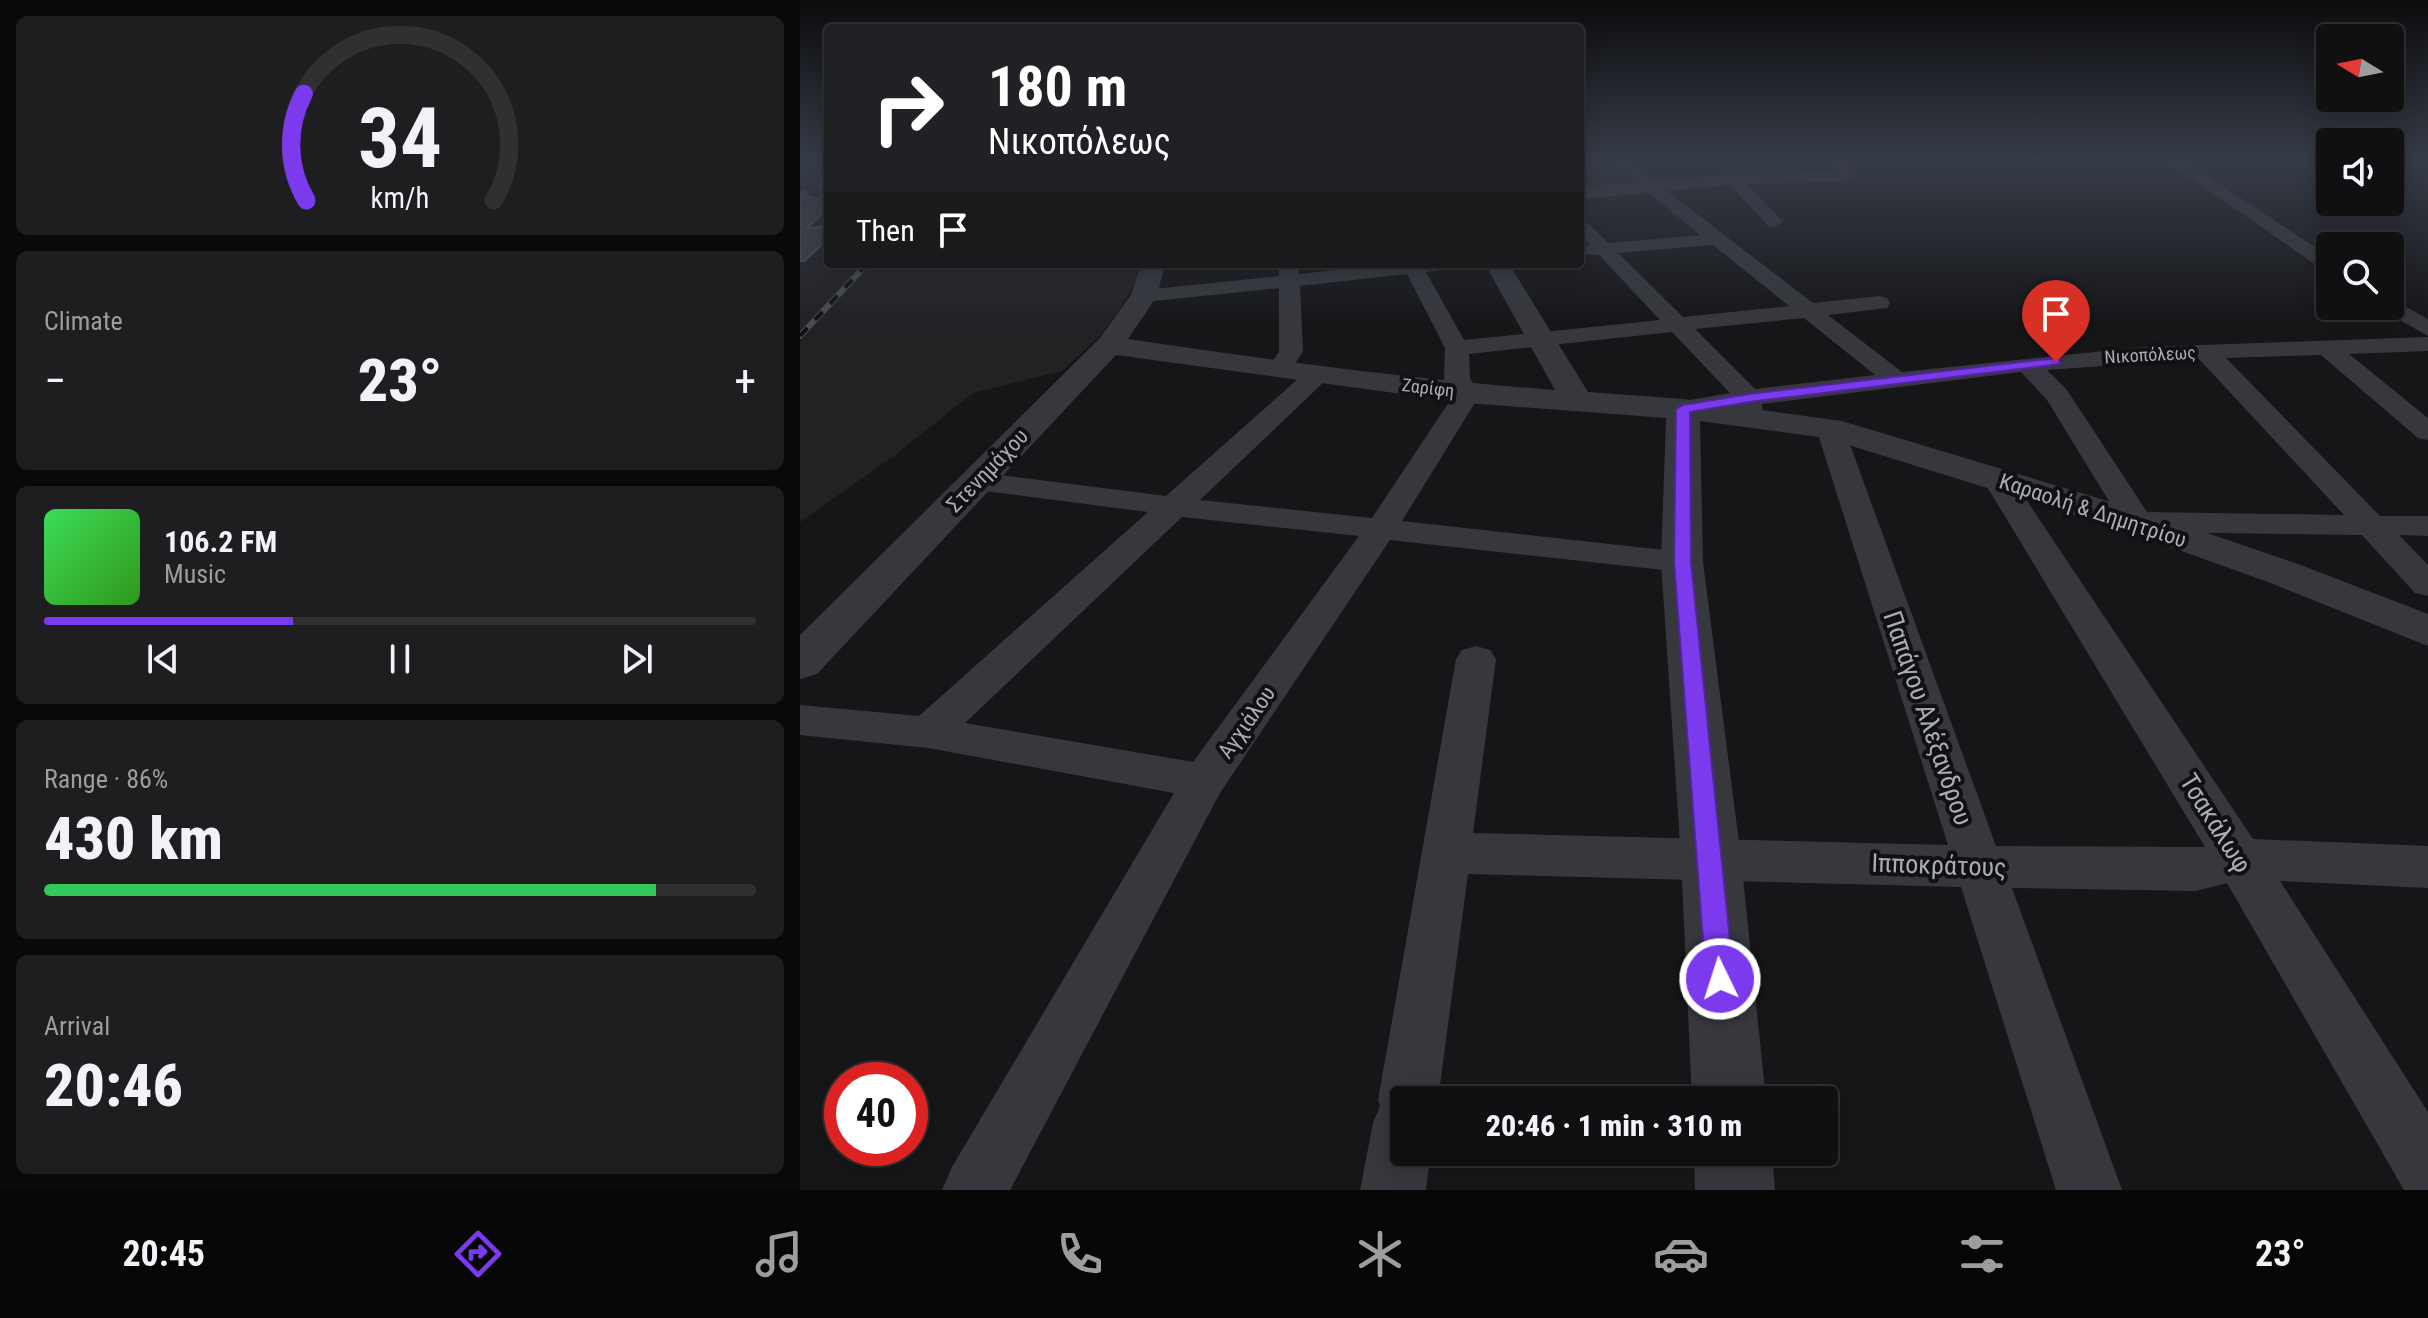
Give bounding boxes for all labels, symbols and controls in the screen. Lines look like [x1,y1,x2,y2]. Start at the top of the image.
north arrow [2316,24,2404,112]
map controls [2316,24,2404,320]
text: 180 m [988,54,1127,120]
icon: right [856,56,960,160]
text: 34 [358,90,442,187]
text: Νικοπόλεως [988,121,1171,163]
button: sound [2316,128,2404,216]
text: km/h [371,182,429,216]
icon: arrive [931,208,975,252]
text: Then [856,213,915,248]
button: search [2316,232,2404,320]
pin [2022,280,2090,362]
icon: arrive [2034,292,2078,336]
text: Climate [44,306,123,336]
street label: Νικοπόλεως [2104,342,2196,367]
text: 23° [358,345,442,416]
text: − [44,355,66,407]
text: + [734,355,756,407]
street label: Ζαρίφη [1401,374,1455,401]
street label: Στενημάχου [941,423,1033,517]
street label: Καραολή & Δημητρίου [1996,468,2189,552]
text: 106.2 FM [164,524,277,559]
text: Music [164,559,226,589]
street label: Παπάγου Αλέξανδρου [1877,607,1979,829]
icon: previous [141,637,185,681]
icon: pause [378,637,422,681]
icon: next [615,637,659,681]
street label: Αγχιάλου [1213,681,1280,763]
text: Range · 86% [44,764,168,794]
street label: Τσακάλωφ [2174,768,2258,878]
text: 430 km [44,803,223,874]
street label: Ιπποκράτους [1871,848,2007,882]
position arrow [1678,937,1762,1021]
text: Arrival [44,1011,110,1041]
text: 20:46 [44,1050,183,1121]
speed limit sign: 40 [824,1062,928,1166]
text: 20:46 · 1 min · 310 m [1486,1108,1742,1143]
icon: directions [450,1226,506,1282]
icon: music [751,1226,807,1282]
icon: phone [1052,1226,1108,1282]
icon: climate [1352,1226,1408,1282]
icon: car [1653,1226,1709,1282]
icon: filters [1954,1226,2010,1282]
text: 20:45 [122,1233,205,1275]
text: 23° [2255,1233,2305,1275]

